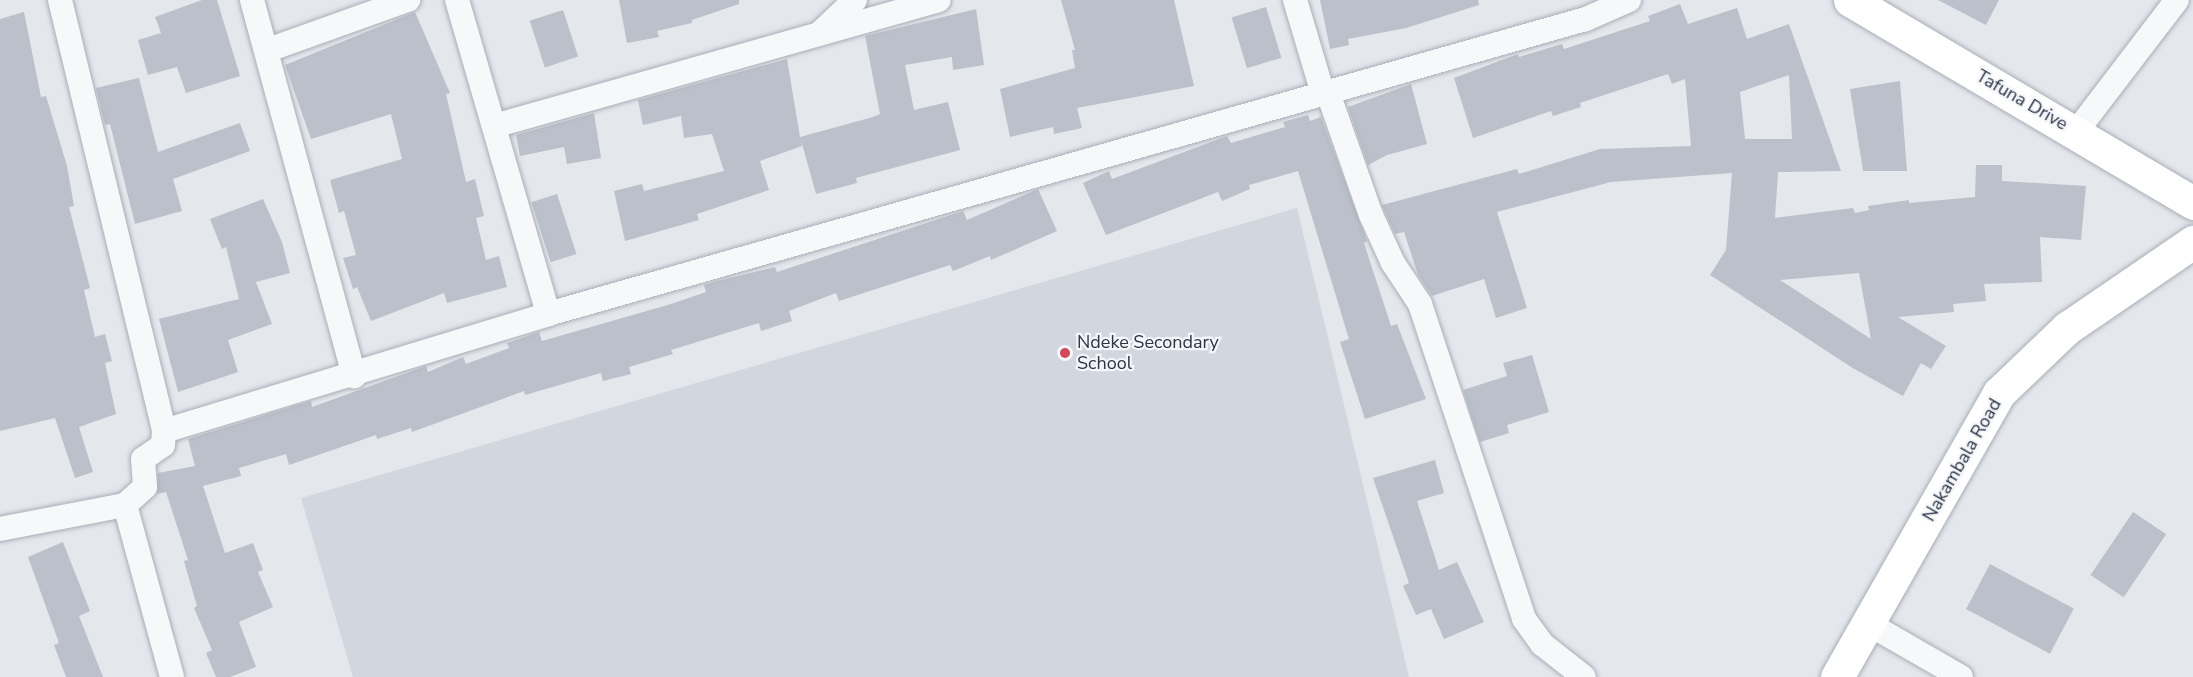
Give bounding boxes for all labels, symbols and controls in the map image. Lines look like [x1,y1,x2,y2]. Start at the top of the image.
street label: Tafuna Drive [1972,65,2072,135]
place label: Ndeke Secondary School [1077,332,1219,374]
marker: Ndeke Secondary School [1058,346,1072,360]
street label: Nakambala Road [1918,395,2006,525]

